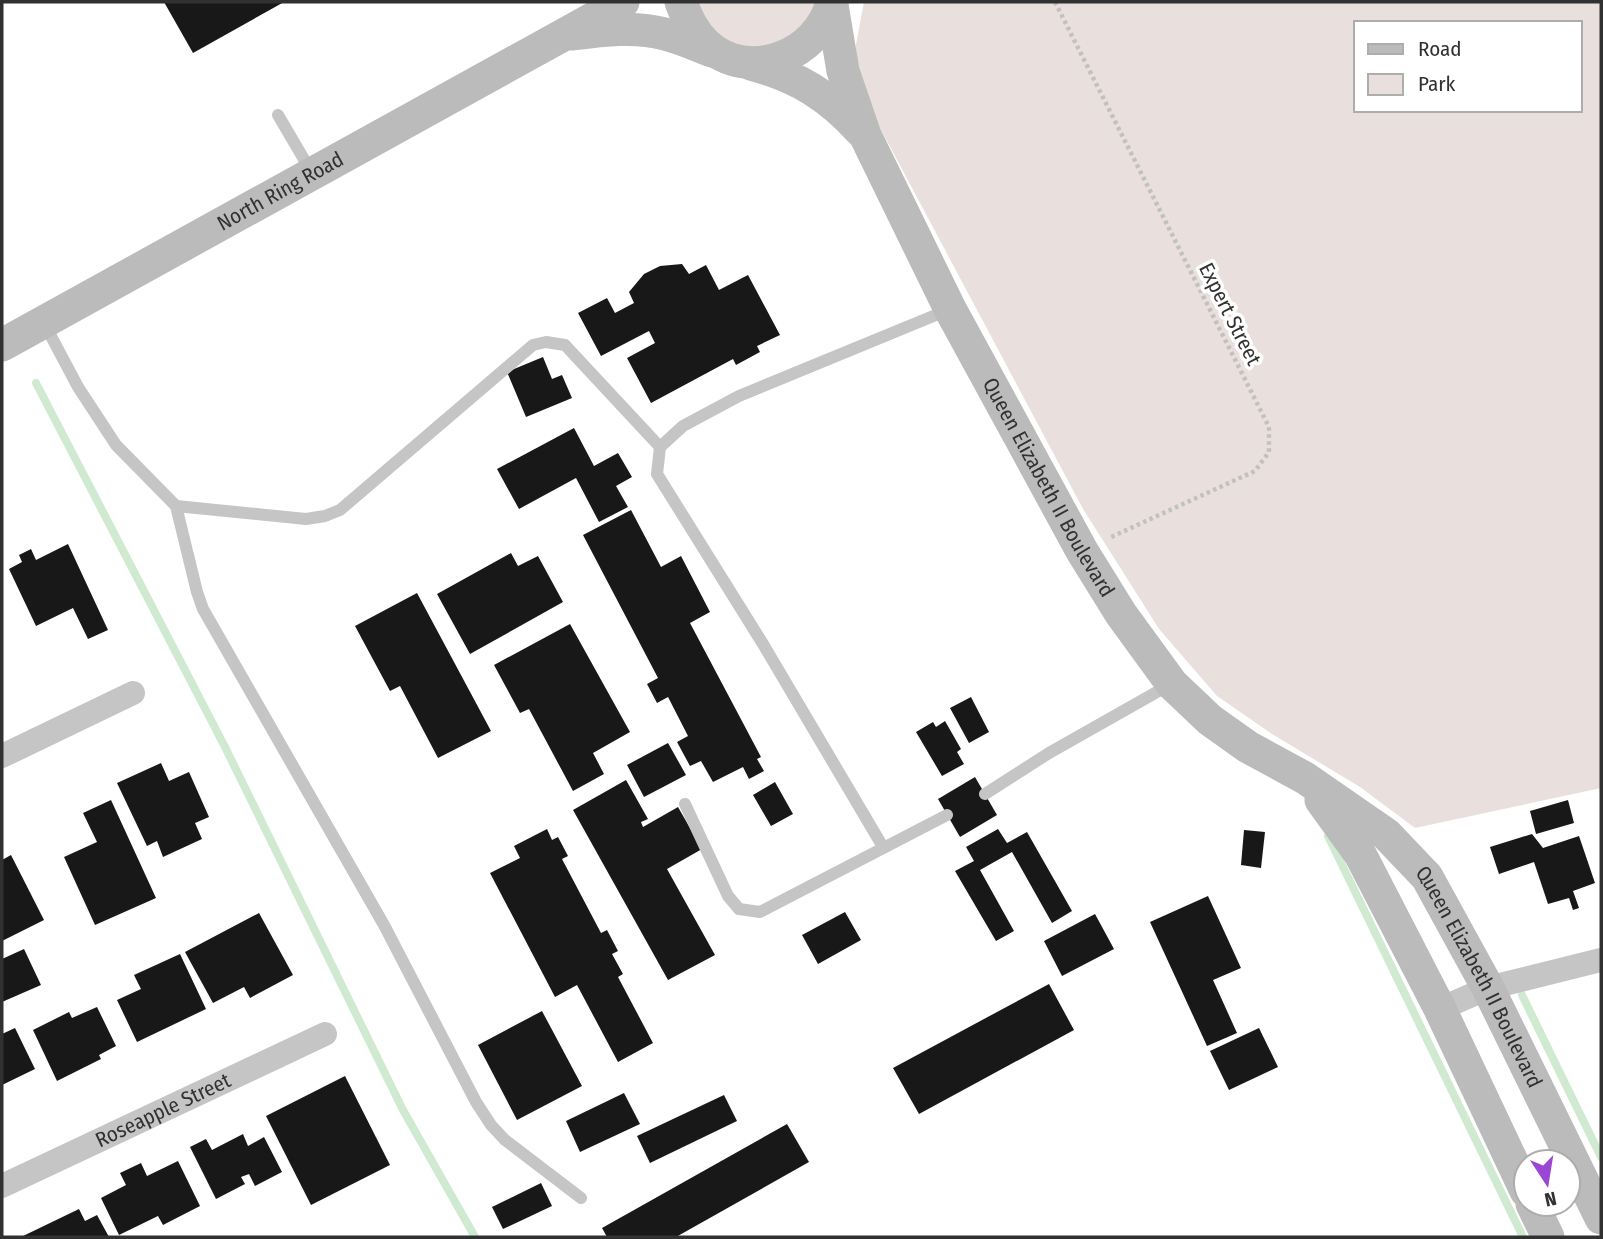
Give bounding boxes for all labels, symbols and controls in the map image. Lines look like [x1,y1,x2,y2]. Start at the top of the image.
legend [1354,21,1582,112]
text: Road [1418,36,1462,62]
text: Park [1418,71,1456,97]
street label: North Ring Road [213,146,348,237]
street label: Expert Street [1193,258,1267,370]
street label: Queen Elizabeth II Boulevard [977,373,1120,602]
street label: Queen Elizabeth II Boulevard [1410,860,1548,1092]
street label: Roseapple Street [91,1067,235,1153]
north arrow [1512,1148,1582,1218]
text: N [1542,1187,1558,1212]

